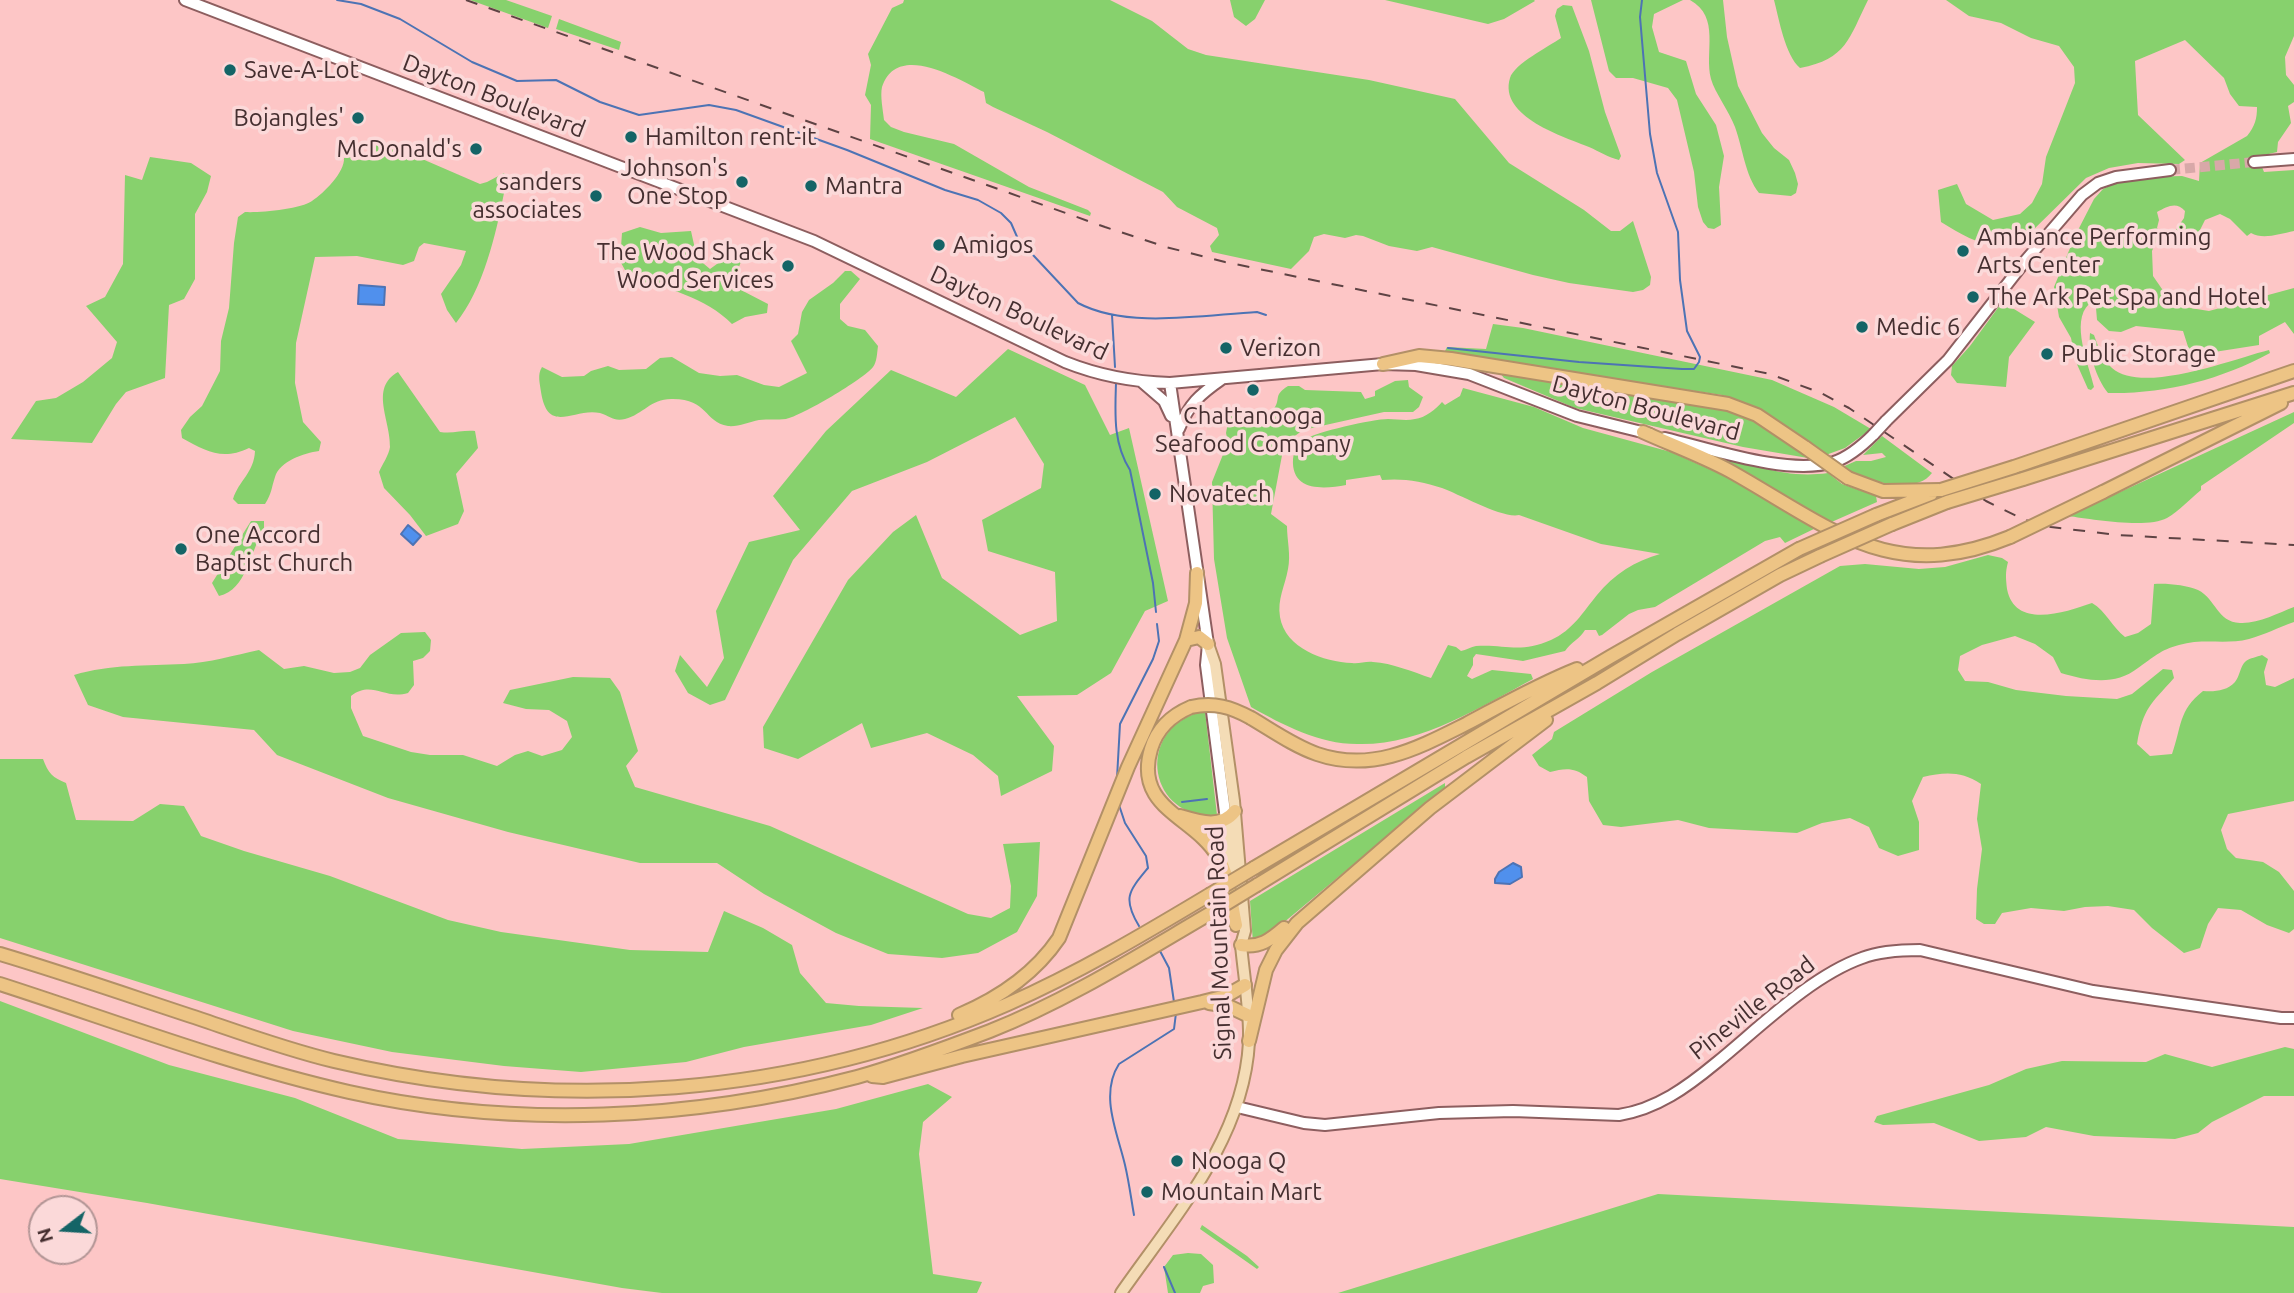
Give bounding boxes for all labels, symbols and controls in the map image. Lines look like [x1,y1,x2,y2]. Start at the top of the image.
street label: Dayton Boulevard [399,48,589,144]
place label: Save-A-Lot [244,56,359,84]
marker: Save-A-Lot [222,62,238,78]
place label: Bojangles' [234,104,344,132]
marker: Bojangles' [350,110,366,126]
place label: Hamilton rent-it [645,123,817,151]
marker: Hamilton rent-it [623,129,639,145]
place label: McDonald's [336,135,462,163]
marker: McDonald's [468,141,484,157]
place label: Johnson's One Stop [621,154,728,210]
place label: sanders associates [472,168,582,224]
place label: Mantra [825,172,903,200]
marker: Johnson's One Stop [734,174,750,190]
marker: Mantra [803,178,819,194]
marker: sanders associates [588,188,604,204]
place label: Ambiance Performing Arts Center [1977,223,2212,279]
place label: Amigos [953,231,1033,259]
marker: Amigos [931,237,947,253]
place label: The Wood Shack Wood Services [597,238,774,294]
marker: Ambiance Performing Arts Center [1955,243,1971,259]
marker: The Wood Shack Wood Services [780,258,796,274]
street label: Dayton Boulevard [925,259,1113,367]
place label: The Ark Pet Spa and Hotel [1987,283,2267,311]
marker: The Ark Pet Spa and Hotel [1965,289,1981,305]
place label: Medic 6 [1876,313,1960,341]
marker: Medic 6 [1854,319,1870,335]
place label: Verizon [1240,334,1321,362]
marker: Verizon [1218,340,1234,356]
place label: Public Storage [2061,340,2216,368]
marker: Public Storage [2039,346,2055,362]
street label: Dayton Boulevard [1549,369,1743,447]
marker: Chattanooga Seafood Company [1245,382,1261,398]
place label: Chattanooga Seafood Company [1155,402,1351,458]
place label: Novatech [1169,480,1272,508]
marker: Novatech [1147,486,1163,502]
place label: One Accord Baptist Church [195,521,353,577]
marker: One Accord Baptist Church [173,541,189,557]
street label: Signal Mountain Road [1201,825,1237,1061]
street label: Pineville Road [1684,950,1820,1066]
place label: Nooga Q [1191,1147,1286,1175]
marker: Nooga Q [1169,1153,1185,1169]
place label: Mountain Mart [1161,1178,1322,1206]
marker: Mountain Mart [1139,1184,1155,1200]
north arrow [28,1195,98,1265]
text: N [32,1226,57,1246]

